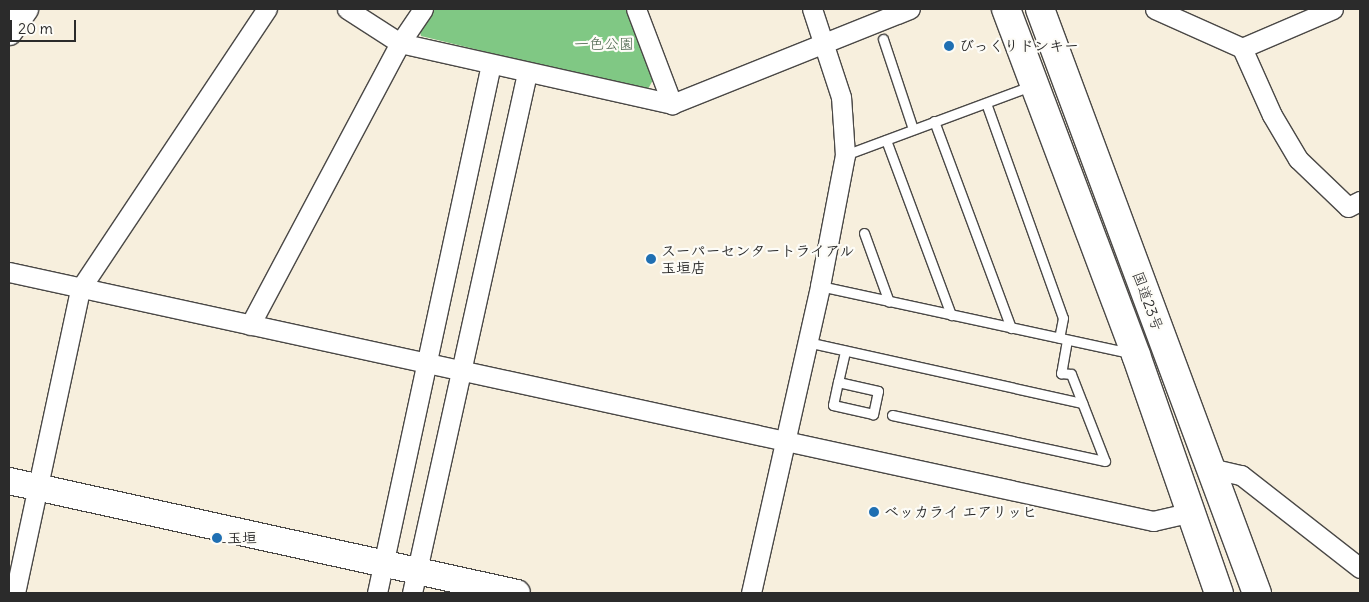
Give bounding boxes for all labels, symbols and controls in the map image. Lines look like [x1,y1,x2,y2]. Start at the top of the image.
scale bar [12,10,79,42]
text: 20 m [18,19,53,38]
park label: 一色公園 [574,35,634,53]
place label: びっくりドンキー [959,37,1079,55]
marker: びっくりドンキー [943,40,955,52]
place label: スーパーセンタートライアル 玉垣店 [661,241,855,276]
marker: スーパーセンタートライアル 玉垣店 [645,253,657,265]
street label: 国道23号 [1129,269,1167,333]
place label: ベッカライ エアリッヒ [884,503,1038,521]
marker: ベッカライ エアリッヒ [868,506,880,518]
place label: 玉垣 [227,529,257,547]
marker: 玉垣 [211,532,223,544]

